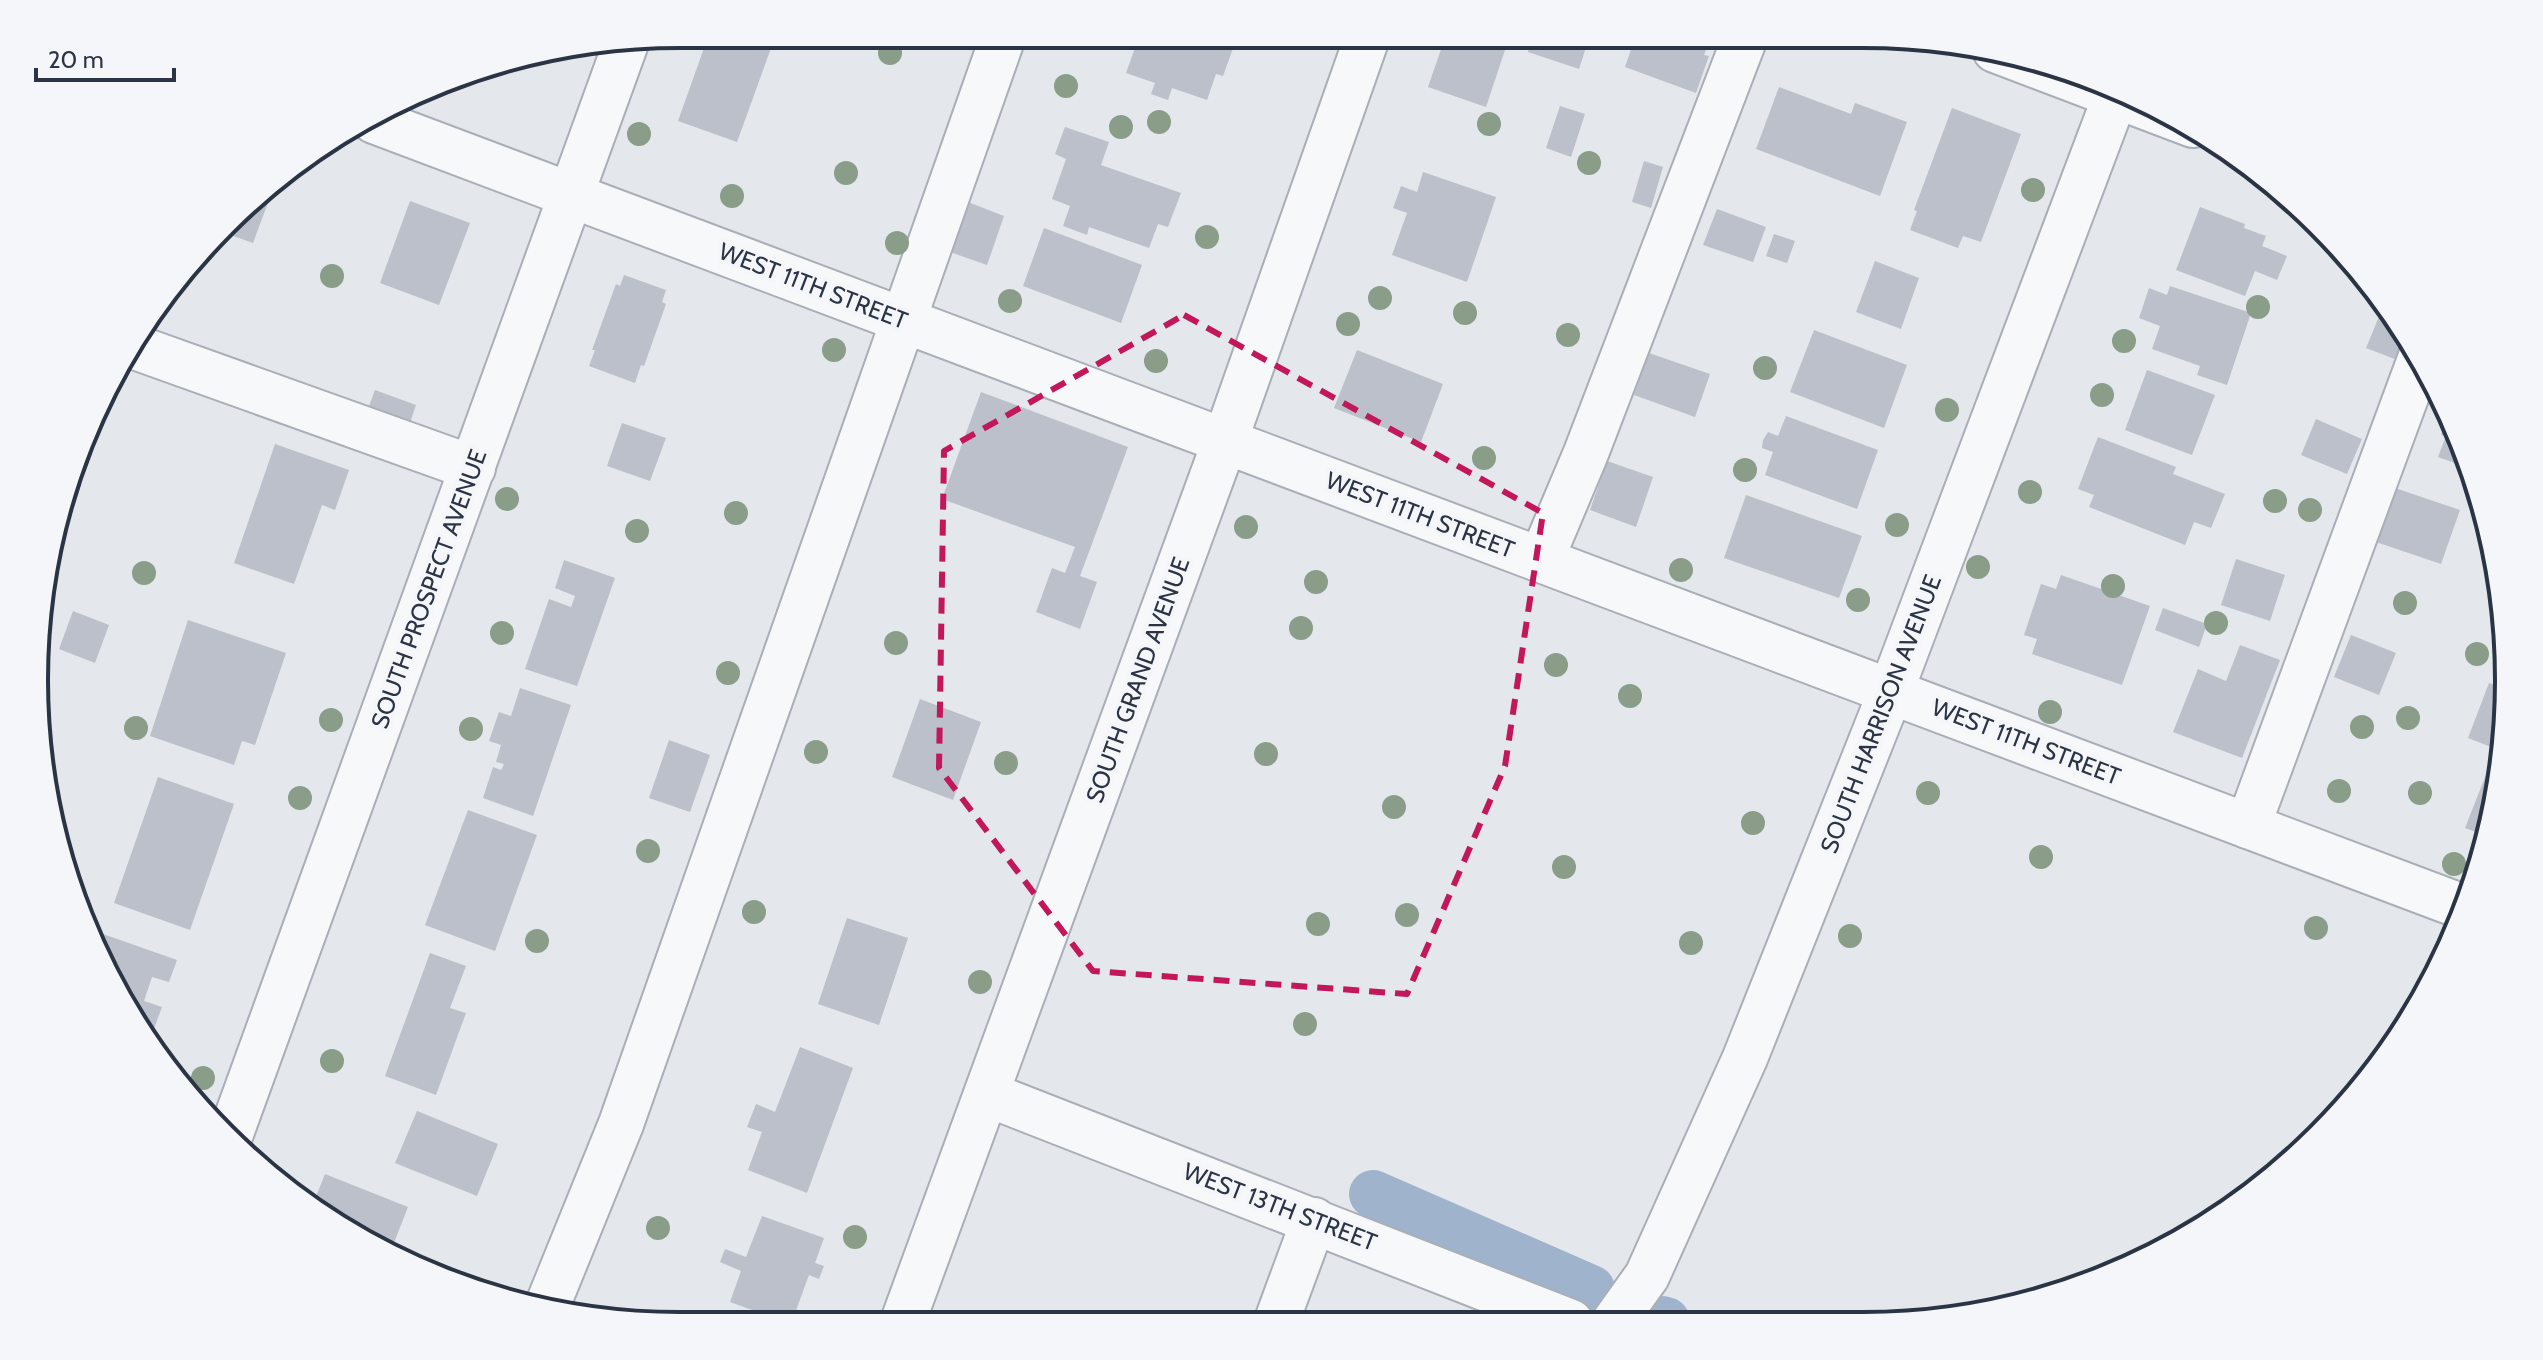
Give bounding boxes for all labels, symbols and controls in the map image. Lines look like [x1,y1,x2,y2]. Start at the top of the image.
scale bar [36,32,174,82]
text: 20 m [48,45,104,74]
street label: WEST 11TH STREET [715,236,912,335]
street label: SOUTH PROSPECT AVENUE [365,445,493,732]
street label: WEST 11TH STREET [1322,465,1519,564]
street label: SOUTH GRAND AVENUE [1080,553,1195,807]
street label: SOUTH HARRISON AVENUE [1814,571,1947,857]
street label: WEST 11TH STREET [1928,692,2125,791]
street label: WEST 13TH STREET [1179,1156,1381,1257]

